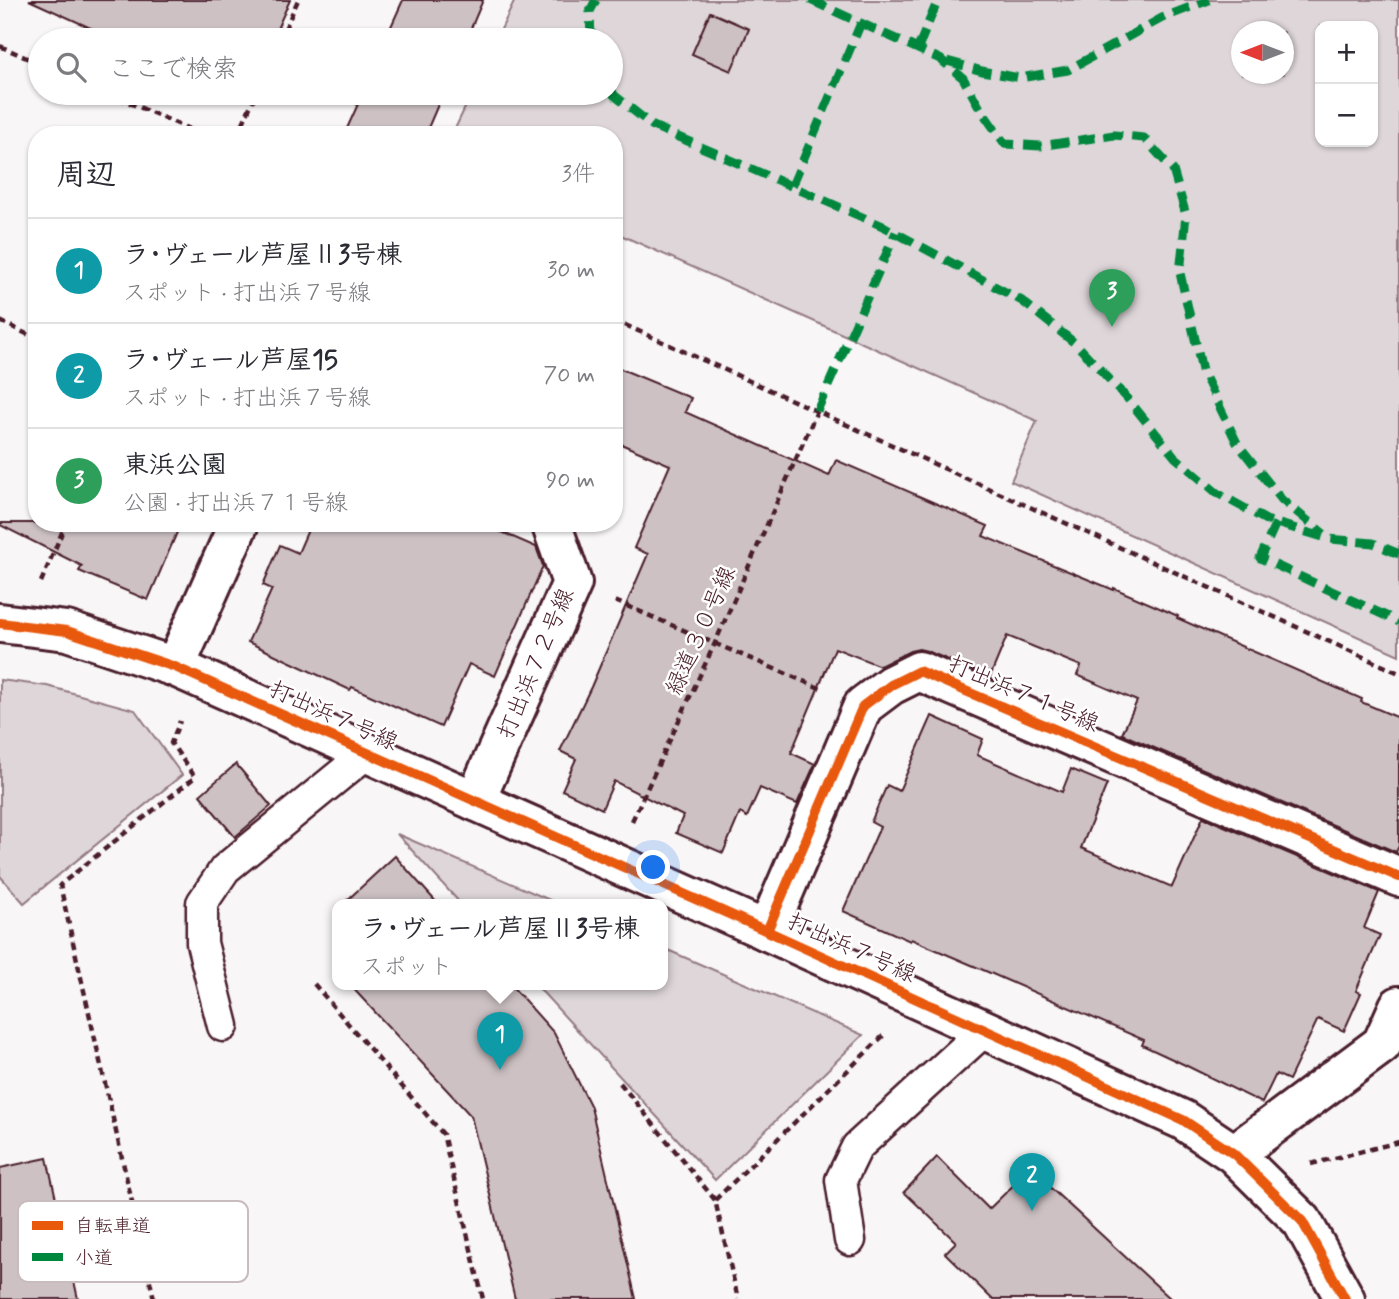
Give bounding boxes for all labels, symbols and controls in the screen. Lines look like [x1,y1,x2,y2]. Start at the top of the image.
north arrow [1231,21,1294,84]
map controls [1315,21,1378,147]
button: + [1315,21,1378,84]
search box [28,28,623,105]
icon: search [52,48,90,86]
text: ここで検索 [108,53,238,87]
button: − [1315,84,1378,147]
text: 周辺 [56,156,116,195]
text: 3件 [562,160,595,190]
text: ラ･ヴェール芦屋Ⅱ3号棟 [123,239,402,273]
text: 1 [74,256,84,286]
text: 30 m [547,256,595,286]
pin: 3 [1089,269,1135,327]
text: スポット · 打出浜７号線 [123,279,371,309]
text: ラ･ヴェール芦屋15 [123,344,338,378]
text: 2 [73,361,85,391]
text: 70 m [543,361,595,391]
text: スポット · 打出浜７号線 [123,384,371,414]
text: 東浜公園 [123,449,227,483]
text: 3 [74,466,84,496]
text: 90 m [546,466,595,496]
text: 公園 · 打出浜７１号線 [123,489,348,519]
street label: 緑道３０号線 [660,562,744,700]
street label: 打出浜７２号線 [492,584,582,744]
street label: 打出浜７１号線 [943,650,1103,740]
street label: 打出浜７号線 [264,675,402,759]
your location [636,850,670,884]
popup [332,899,668,990]
street label: 打出浜７号線 [782,907,920,991]
text: ラ･ヴェール芦屋Ⅱ3号棟 [360,913,640,947]
text: スポット [360,953,452,983]
pin: 1 [477,1012,523,1070]
pin: 2 [1009,1153,1055,1211]
legend [18,1201,248,1282]
text: 自転車道 [75,1214,151,1239]
text: 小道 [75,1246,113,1271]

